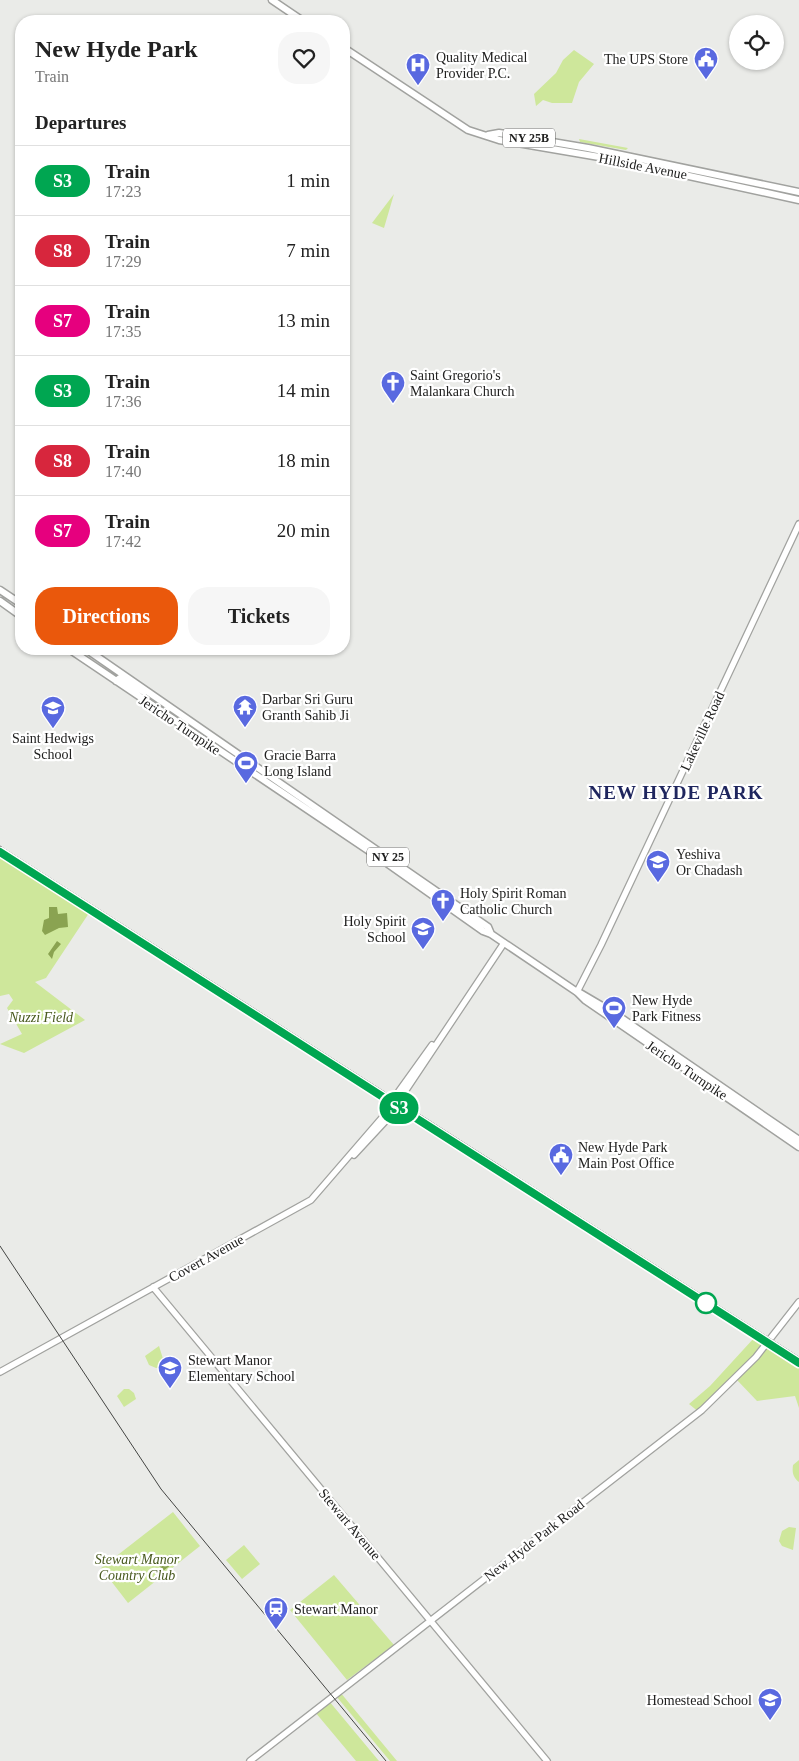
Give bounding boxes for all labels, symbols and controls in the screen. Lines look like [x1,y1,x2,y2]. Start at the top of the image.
map controls [729,15,784,70]
button: locate [729,15,784,70]
button: heart [278,32,330,84]
text: New Hyde Park [35,36,198,62]
public building icon: The UPS Store [693,46,719,80]
place label: Quality Medical Provider P.C. [436,50,527,81]
hospital icon: Quality Medical Provider P.C. [405,52,431,86]
place label: The UPS Store [604,52,688,67]
text: Train [35,68,69,85]
text: Departures [35,112,126,133]
road number: NY 25B [503,128,555,148]
street label: Hillside Avenue [598,151,688,182]
text: Train [105,161,150,182]
text: 1 min [286,170,330,191]
text: S3 [53,171,72,191]
text: 17:23 [105,183,141,200]
text: Train [105,231,150,252]
text: 7 min [286,240,330,261]
text: S8 [53,241,72,261]
text: 17:29 [105,253,141,270]
text: Train [105,301,150,322]
text: 13 min [277,310,330,331]
text: S7 [53,311,72,331]
text: 17:35 [105,323,141,340]
place label: Saint Gregorio's Malankara Church [410,368,515,399]
church icon: Saint Gregorio's Malankara Church [380,370,406,404]
text: Train [105,371,150,392]
text: 14 min [277,380,330,401]
text: S3 [53,381,72,401]
text: 17:36 [105,393,141,410]
text: Train [105,441,150,462]
text: 18 min [277,450,330,471]
text: S8 [53,451,72,471]
text: 17:40 [105,463,141,480]
text: Train [105,511,150,532]
text: 20 min [277,520,330,541]
text: S7 [53,521,72,541]
text: 17:42 [105,533,141,550]
button: Directions [35,587,178,645]
button: Tickets [188,587,330,645]
street label: Lakeville Road [677,689,727,773]
place label: Darbar Sri Guru Granth Sahib Ji [262,692,353,723]
street label: Jericho Turnpike [136,693,223,758]
temple icon: Darbar Sri Guru Granth Sahib Ji [232,694,258,728]
school or university icon: Saint Hedwigs School [40,695,66,729]
place label: Saint Hedwigs School [12,731,94,762]
place label: Gracie Barra Long Island [264,748,337,779]
sports icon: Gracie Barra Long Island [233,750,259,784]
district label: NEW HYDE PARK [589,782,763,803]
place label: Yeshiva Or Chadash [676,847,743,878]
road number: NY 25 [367,848,409,866]
school or university icon: Yeshiva Or Chadash [645,849,671,883]
place label: Holy Spirit Roman Catholic Church [460,886,567,917]
church icon: Holy Spirit Roman Catholic Church [430,888,456,922]
place label: Holy Spirit School [343,914,406,945]
school or university icon: Holy Spirit School [410,916,436,950]
place label: New Hyde Park Fitness [632,993,701,1024]
sports icon: New Hyde Park Fitness [601,995,627,1029]
park label: Nuzzi Field [8,1010,74,1025]
street label: Jericho Turnpike [643,1038,730,1103]
line badge: S3 [376,1092,422,1124]
text: S3 [389,1098,409,1118]
place label: New Hyde Park Main Post Office [578,1140,674,1171]
public building icon: New Hyde Park Main Post Office [548,1142,574,1176]
street label: Covert Avenue [166,1232,246,1285]
unlabelled marker [695,1292,717,1314]
place label: Stewart Manor Elementary School [188,1353,295,1384]
school or university icon: Stewart Manor Elementary School [157,1355,183,1389]
street label: Stewart Avenue [316,1486,384,1563]
street label: New Hyde Park Road [481,1497,587,1584]
park label: Stewart Manor Country Club [95,1552,180,1583]
station icon: Stewart Manor [263,1596,289,1630]
place label: Stewart Manor [294,1602,378,1617]
school or university icon: Homestead School [757,1687,783,1721]
place label: Homestead School [647,1693,752,1708]

